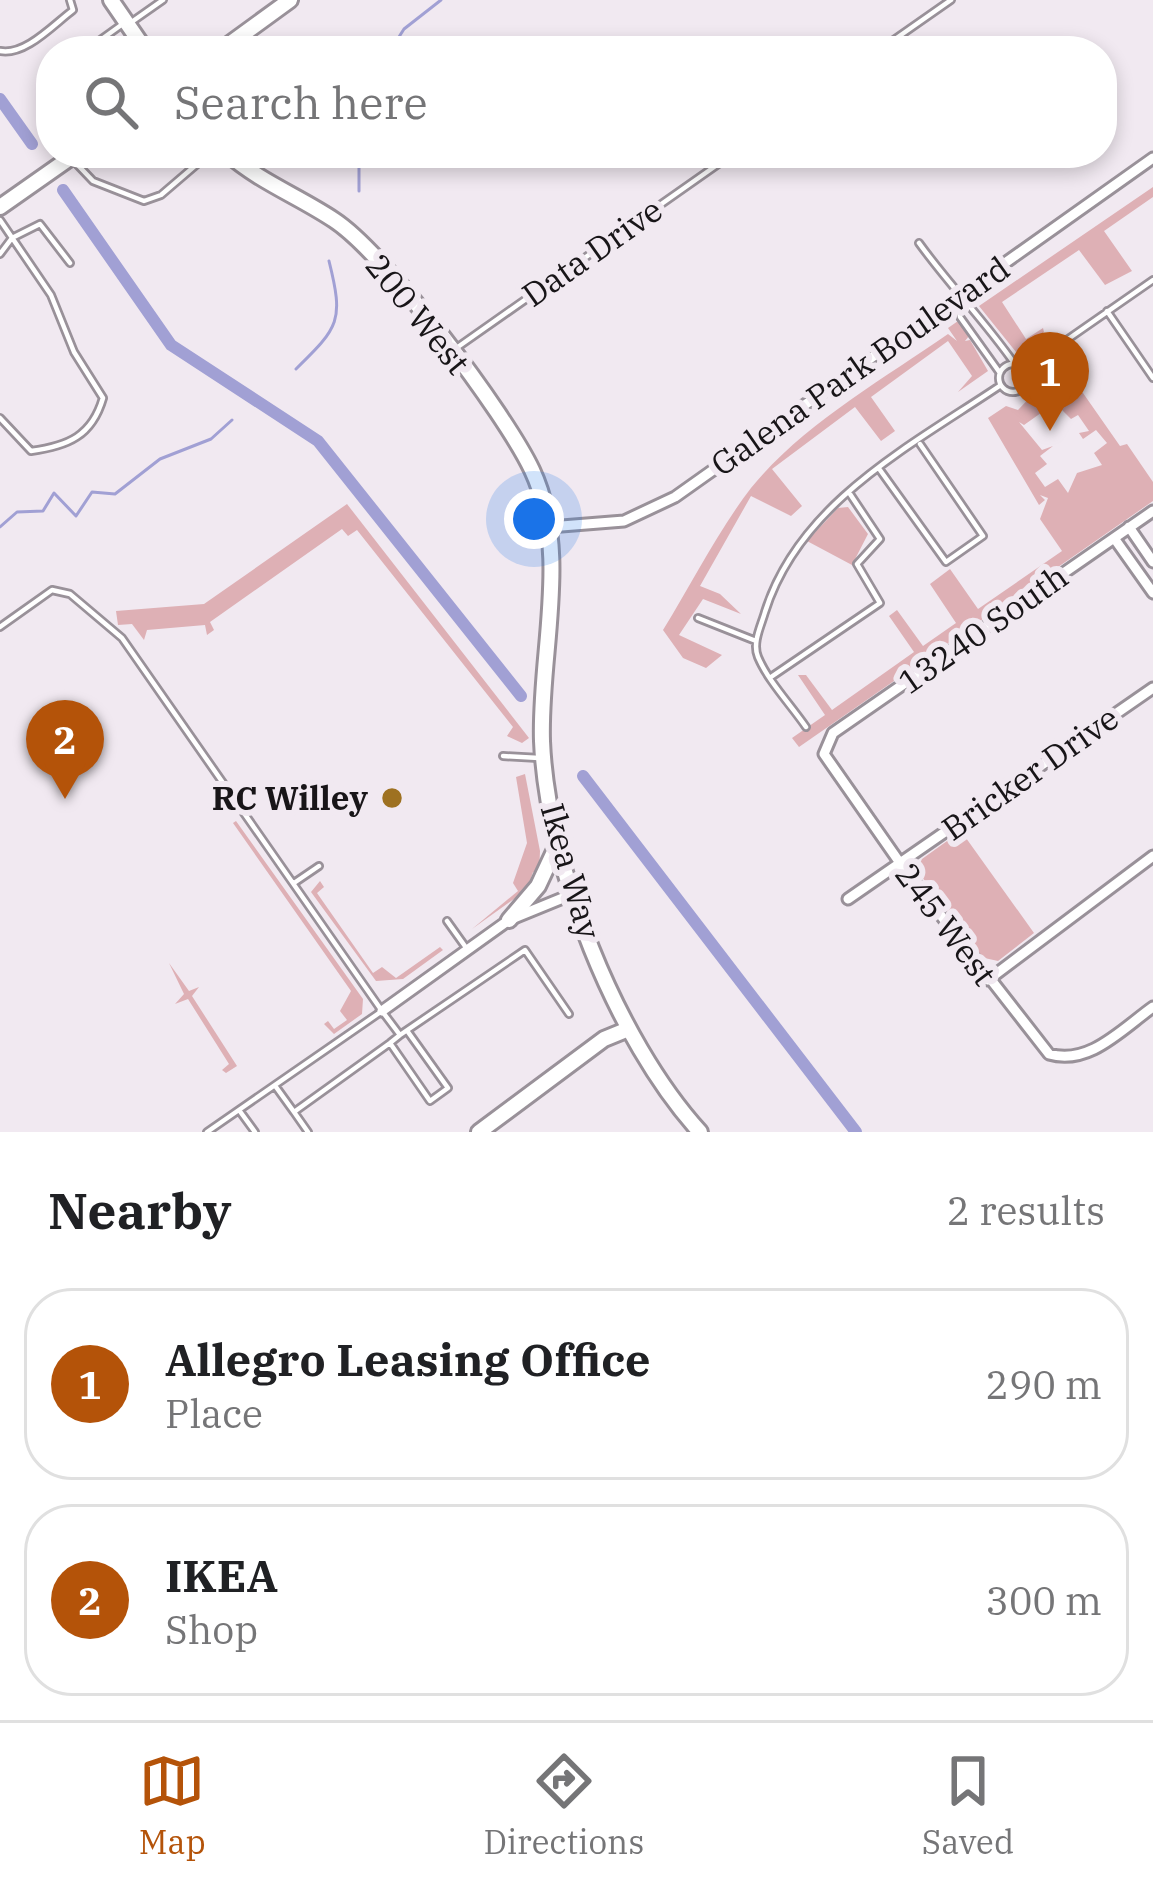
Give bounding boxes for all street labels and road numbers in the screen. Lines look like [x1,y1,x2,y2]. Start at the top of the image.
street label: Data Drive [513,188,670,316]
street label: 200 West [357,245,480,383]
street label: Galena Park Boulevard [702,246,1017,485]
street label: 13240 South [890,554,1076,703]
street label: Bricker Drive [933,696,1126,849]
street label: Ikea Way [532,798,611,944]
street label: 245 West [886,854,1007,994]

